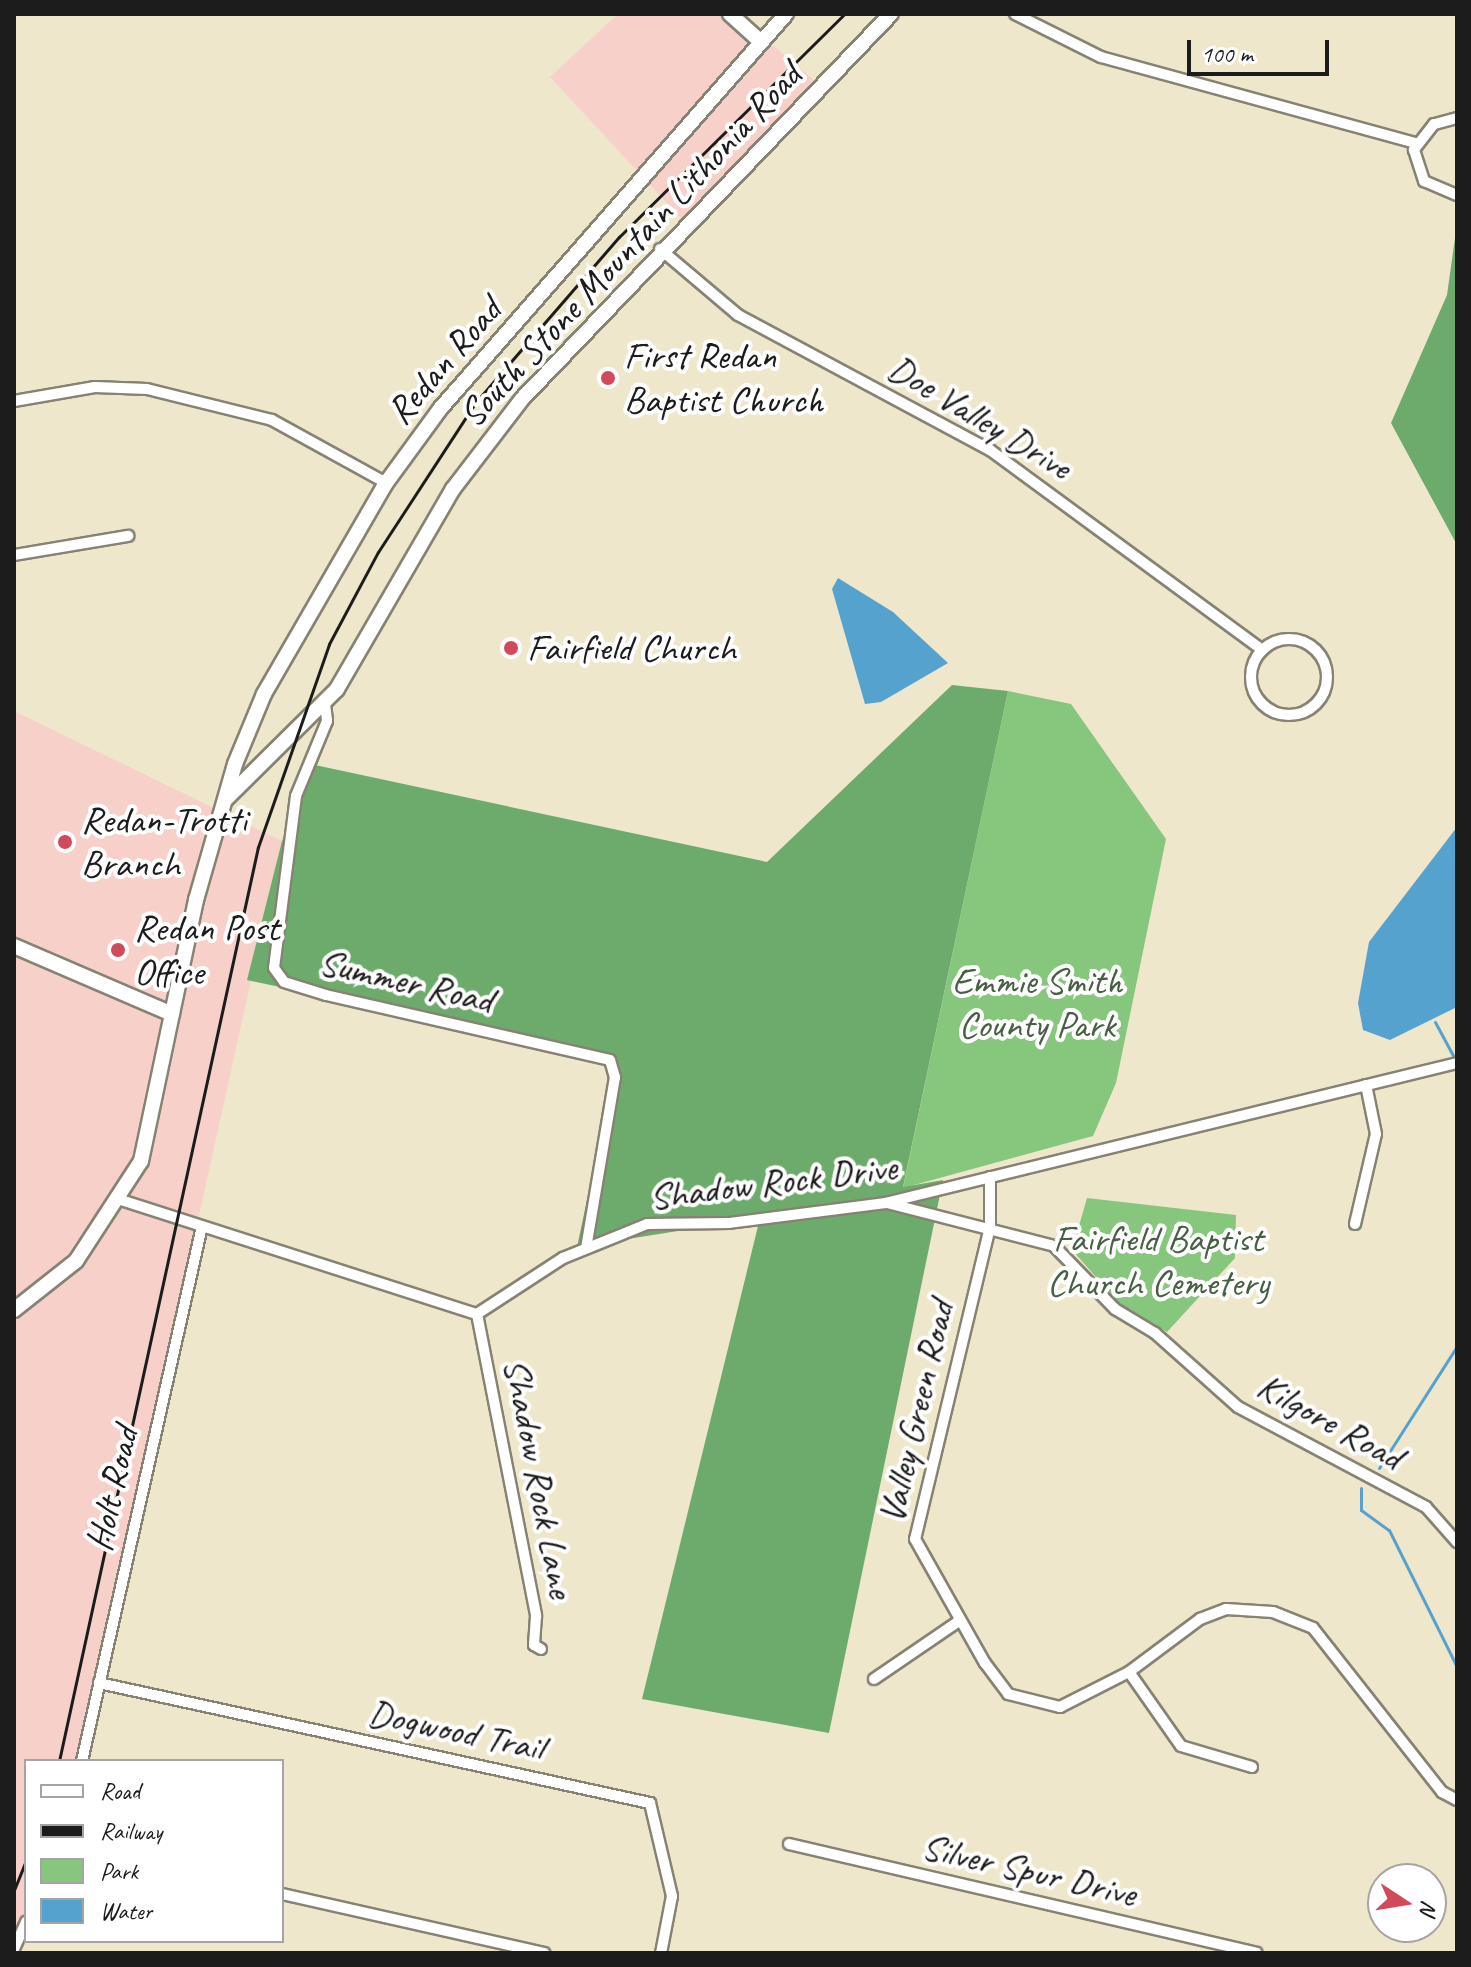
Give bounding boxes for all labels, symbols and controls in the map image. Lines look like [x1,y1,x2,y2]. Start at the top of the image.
scale bar [1191,24,1333,74]
text: 100 m [1201,39,1253,69]
street label: South Stone Mountain Lithonia Road [449,53,811,437]
street label: Redan Road [377,289,511,433]
place label: First Redan Baptist Church [624,333,824,422]
street label: Doe Valley Drive [880,344,1080,490]
marker: First Redan Baptist Church [599,369,617,387]
place label: Fairfield Church [527,625,736,671]
marker: Fairfield Church [502,639,520,657]
place label: Redan-Trotti Branch [81,797,247,886]
marker: Redan-Trotti Branch [56,833,74,851]
place label: Redan Post Office [134,905,278,994]
street label: Summer Road [316,939,496,1023]
marker: Redan Post Office [109,941,127,959]
park label: Emmie Smith County Park [952,958,1122,1048]
street label: Shadow Rock Drive [647,1144,899,1220]
park label: Fairfield Baptist Church Cemetery [1048,1216,1268,1306]
street label: Valley Green Road [868,1296,964,1528]
street label: Shadow Rock Lane [493,1354,585,1602]
street label: Kilgore Road [1250,1363,1410,1479]
street label: Holt Road [76,1422,148,1556]
street label: Dogwood Trail [364,1689,548,1771]
legend [24,1759,284,1943]
text: Road [100,1776,140,1806]
text: Railway [100,1816,162,1846]
street label: Silver Spur Drive [918,1823,1140,1917]
text: Park [100,1856,138,1886]
north arrow [1367,1863,1447,1943]
text: Water [100,1896,152,1926]
text: N [1413,1898,1444,1917]

